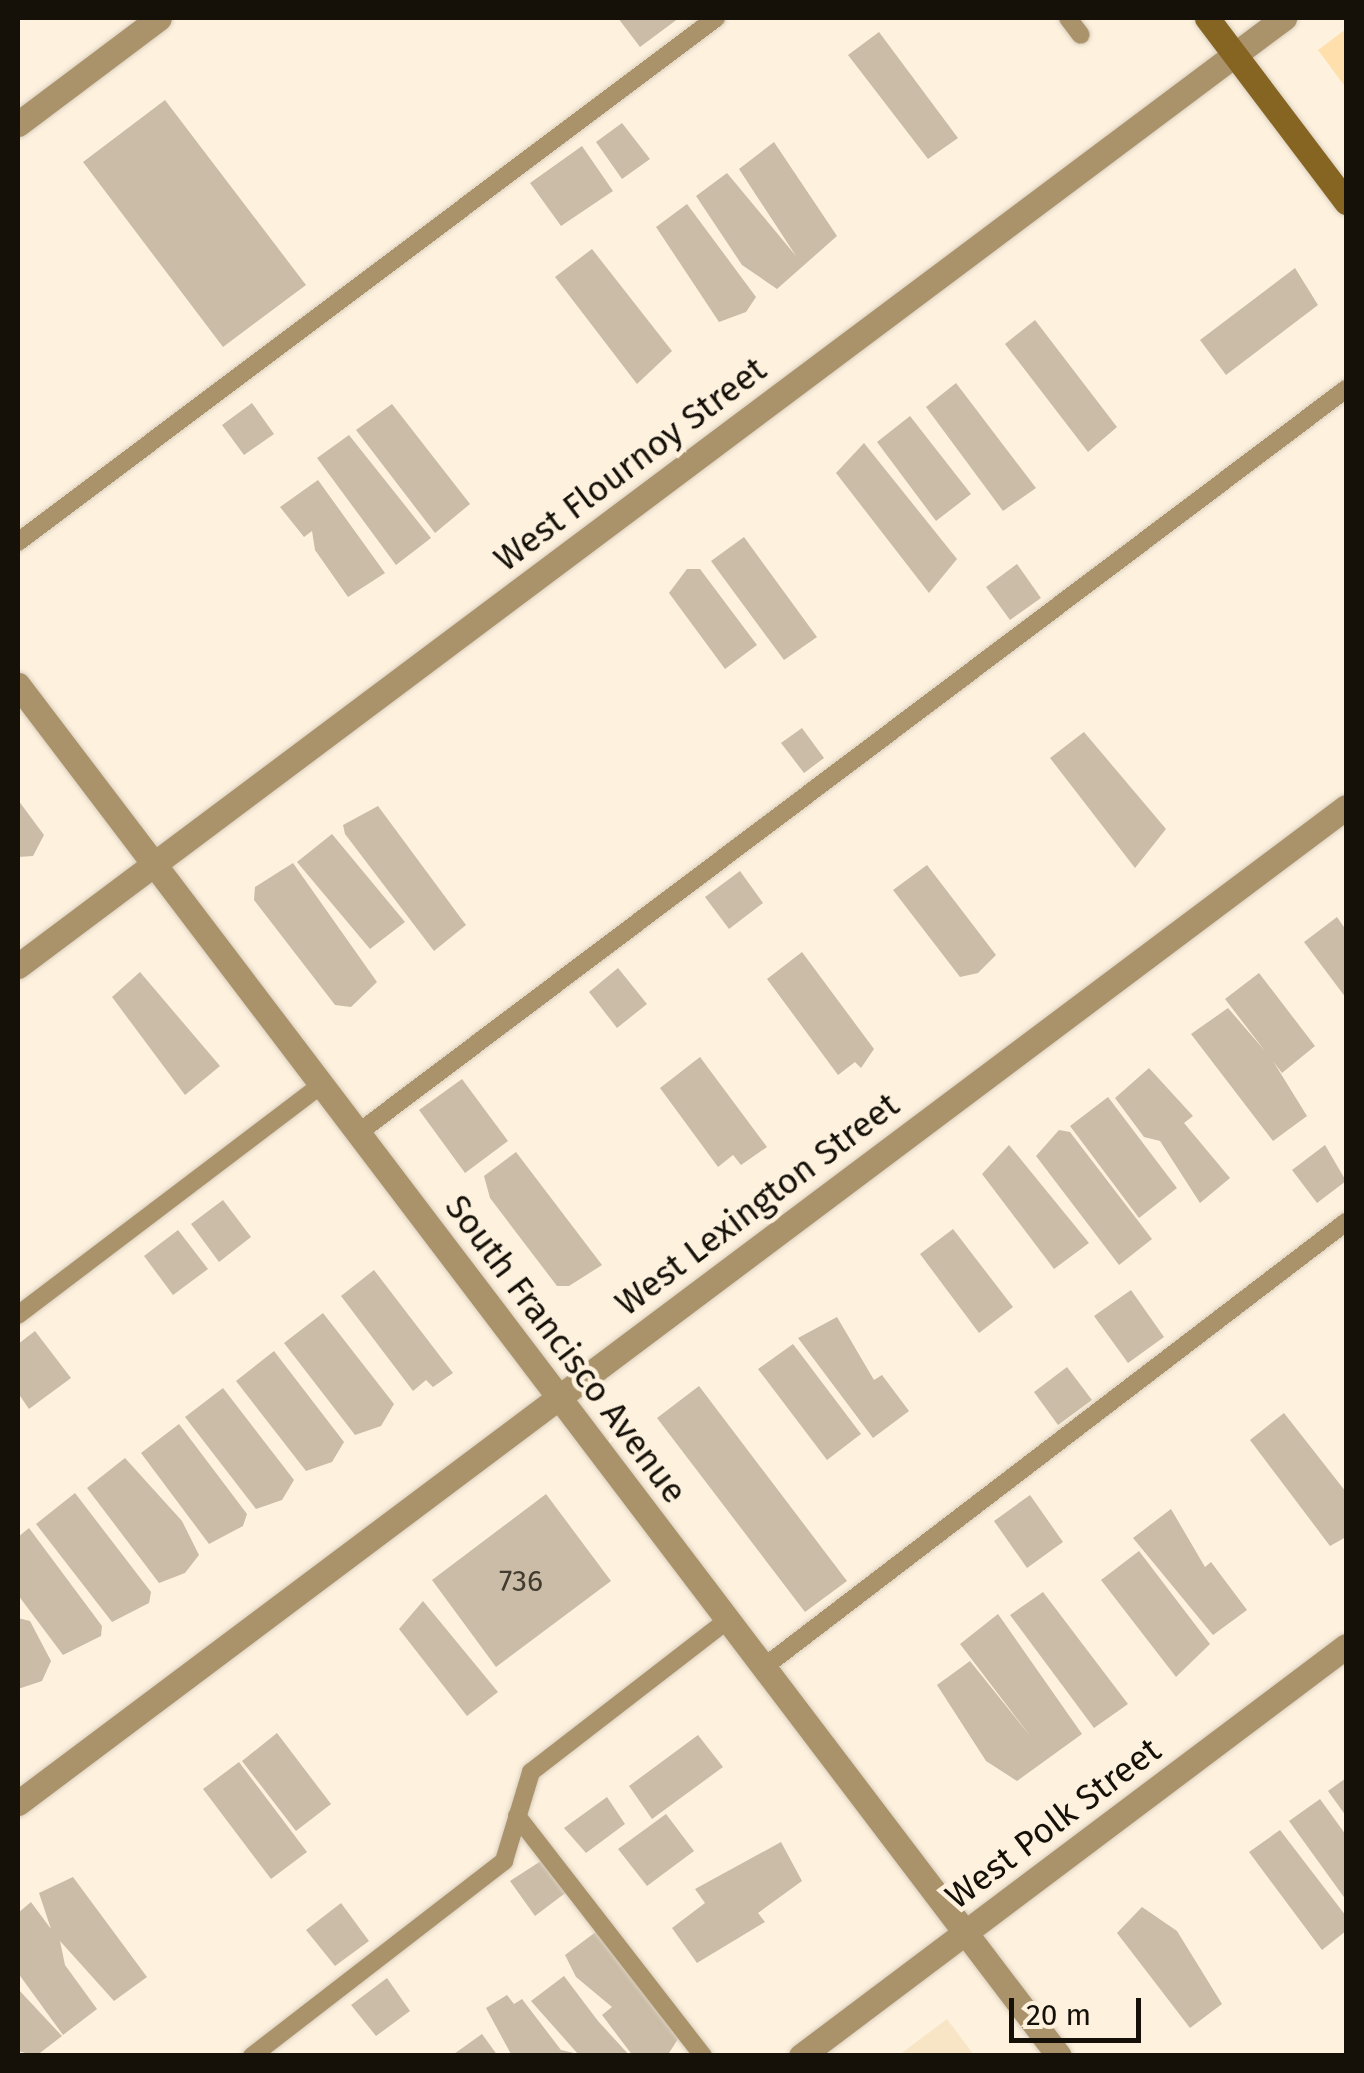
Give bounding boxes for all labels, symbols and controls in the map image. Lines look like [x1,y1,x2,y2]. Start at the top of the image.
street label: West Flournoy Street [486,348,774,580]
street label: West Lexington Street [607,1084,907,1324]
street label: South Francisco Avenue [436,1187,696,1511]
house number: 736 [499,1563,543,1599]
street label: West Polk Street [937,1729,1169,1917]
scale bar [1014,1978,1146,2040]
text: 20 m [1026,1997,1091,2033]

